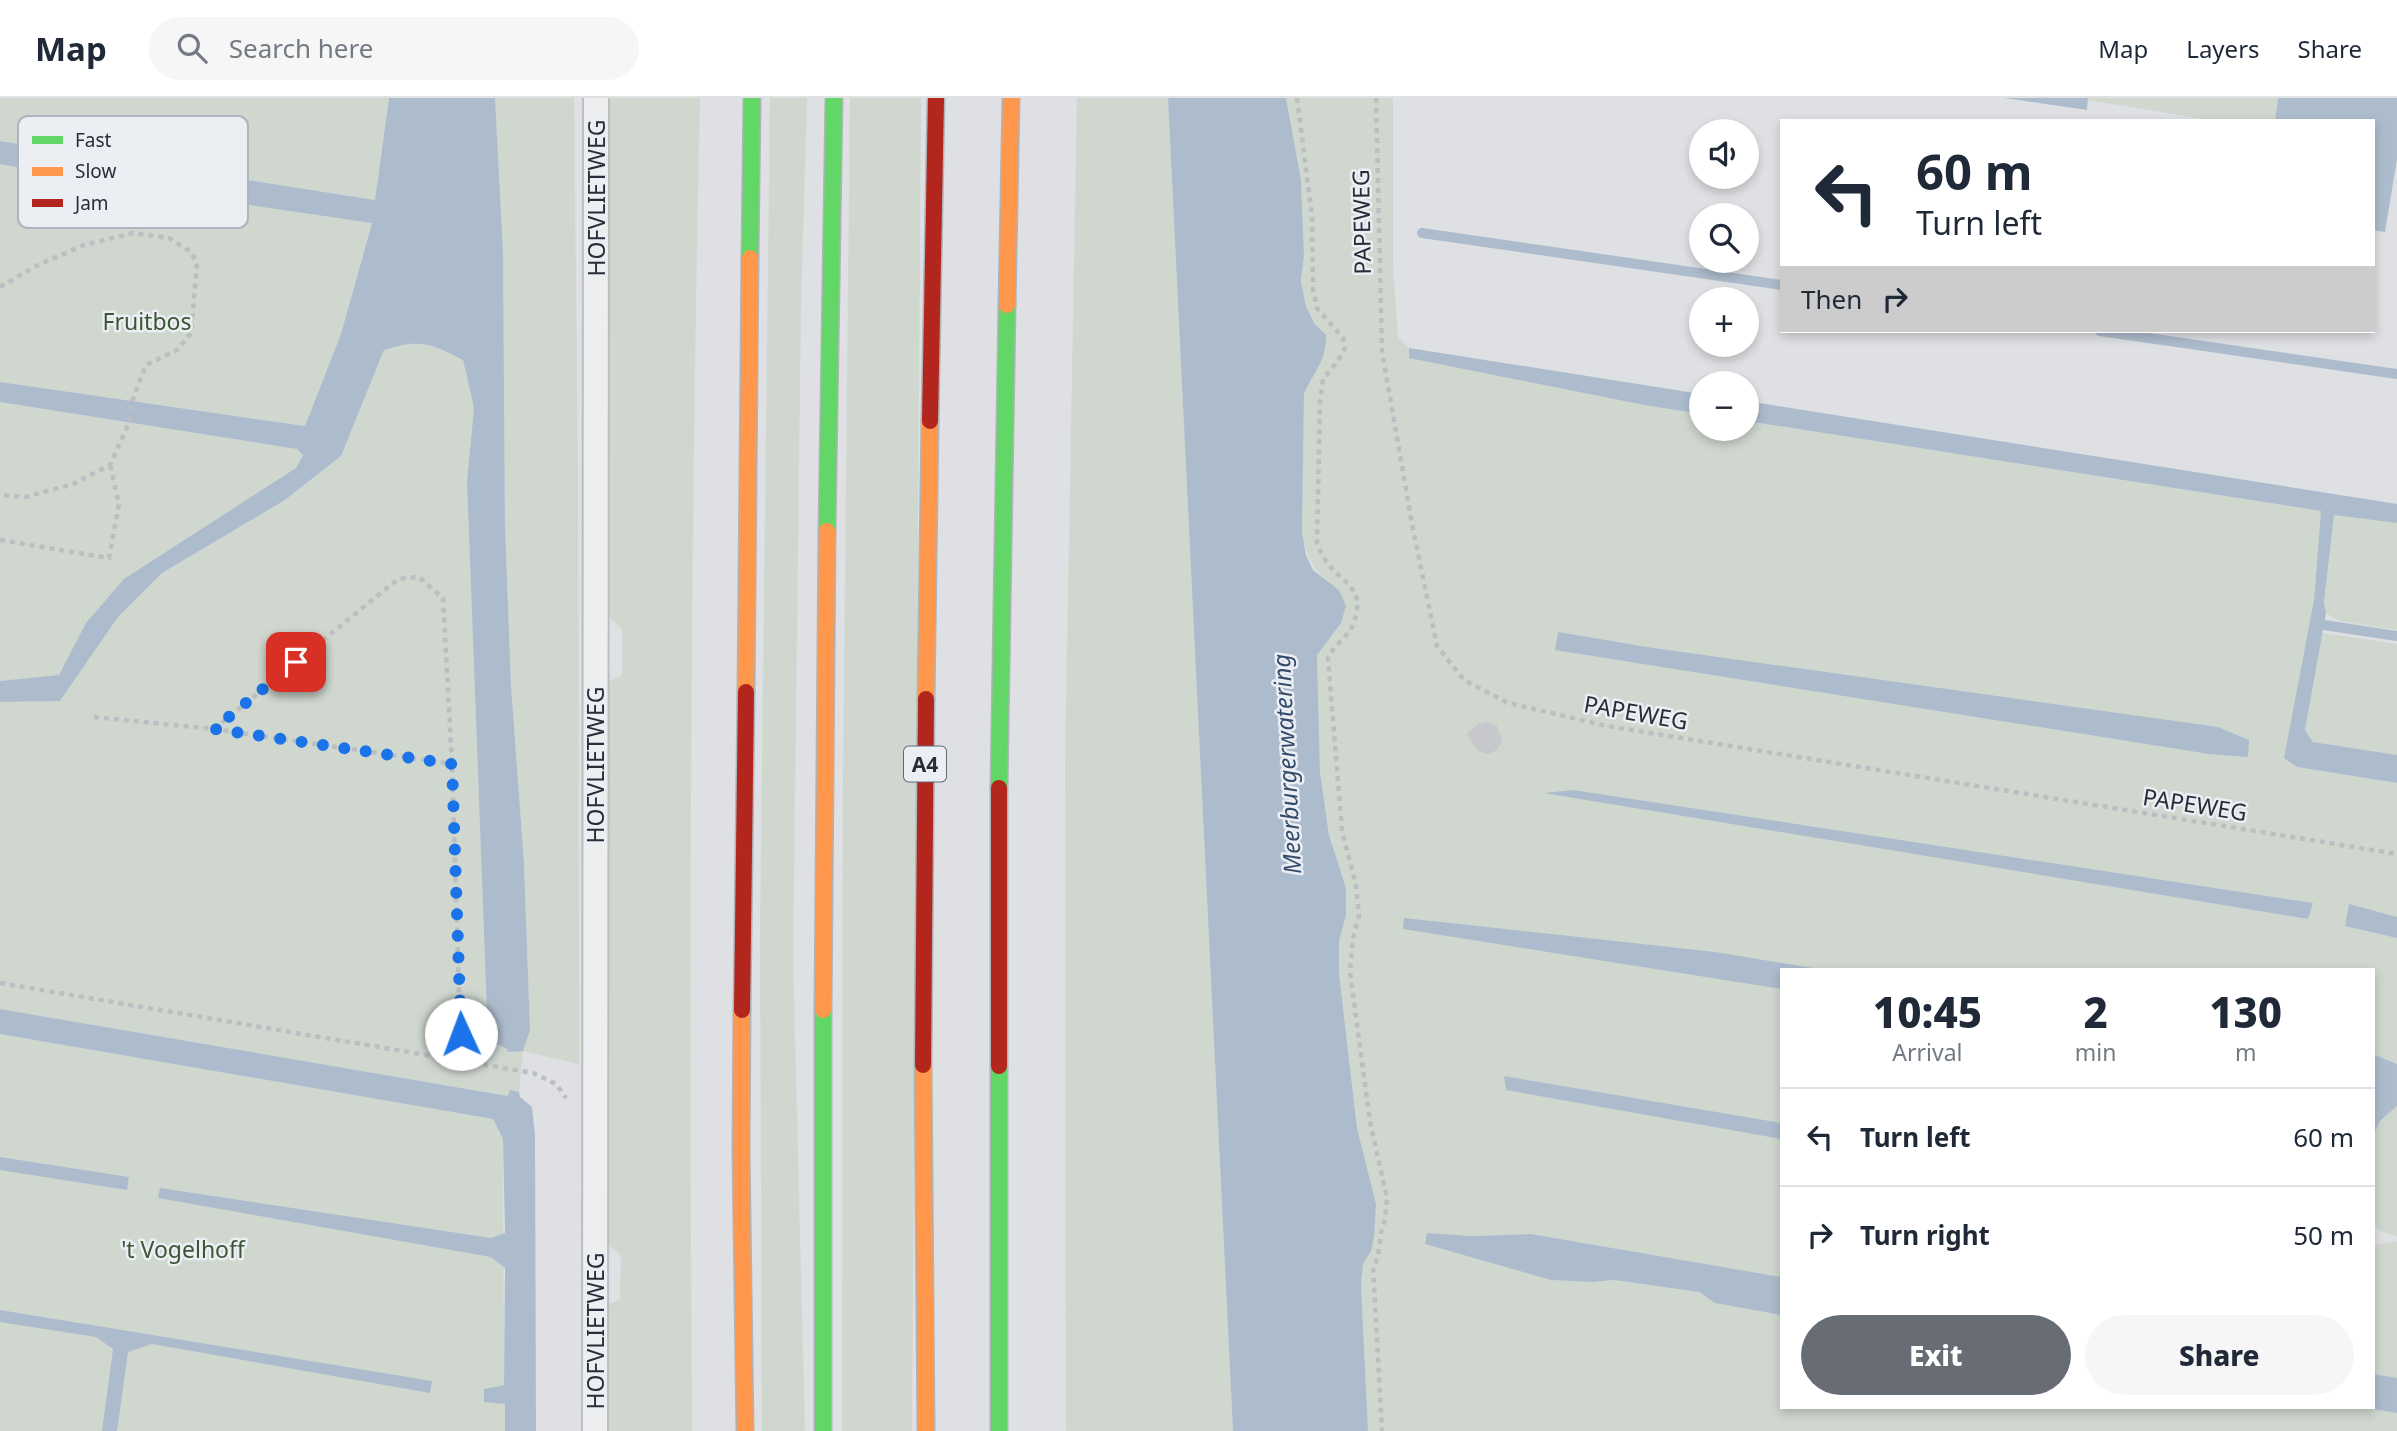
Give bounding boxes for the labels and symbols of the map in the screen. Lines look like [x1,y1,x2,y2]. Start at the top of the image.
legend [18,116,248,228]
street label: HOFVLIETWEG [580,119,612,277]
text: Fast [75,127,112,153]
text: Slow [75,158,116,184]
street label: PAPEWEG [1344,169,1378,275]
text: Jam [73,190,109,216]
park label: Fruitbos [103,305,191,337]
pin [266,632,326,692]
water label: Meerburgerwatering [1264,653,1308,875]
street label: HOFVLIETWEG [579,686,611,844]
street label: PAPEWEG [1581,687,1691,737]
road number: A4 [904,746,946,782]
street label: PAPEWEG [2141,780,2249,828]
position arrow [424,997,498,1071]
park label: 't Vogelhoff [121,1233,246,1265]
street label: HOFVLIETWEG [579,1252,611,1410]

